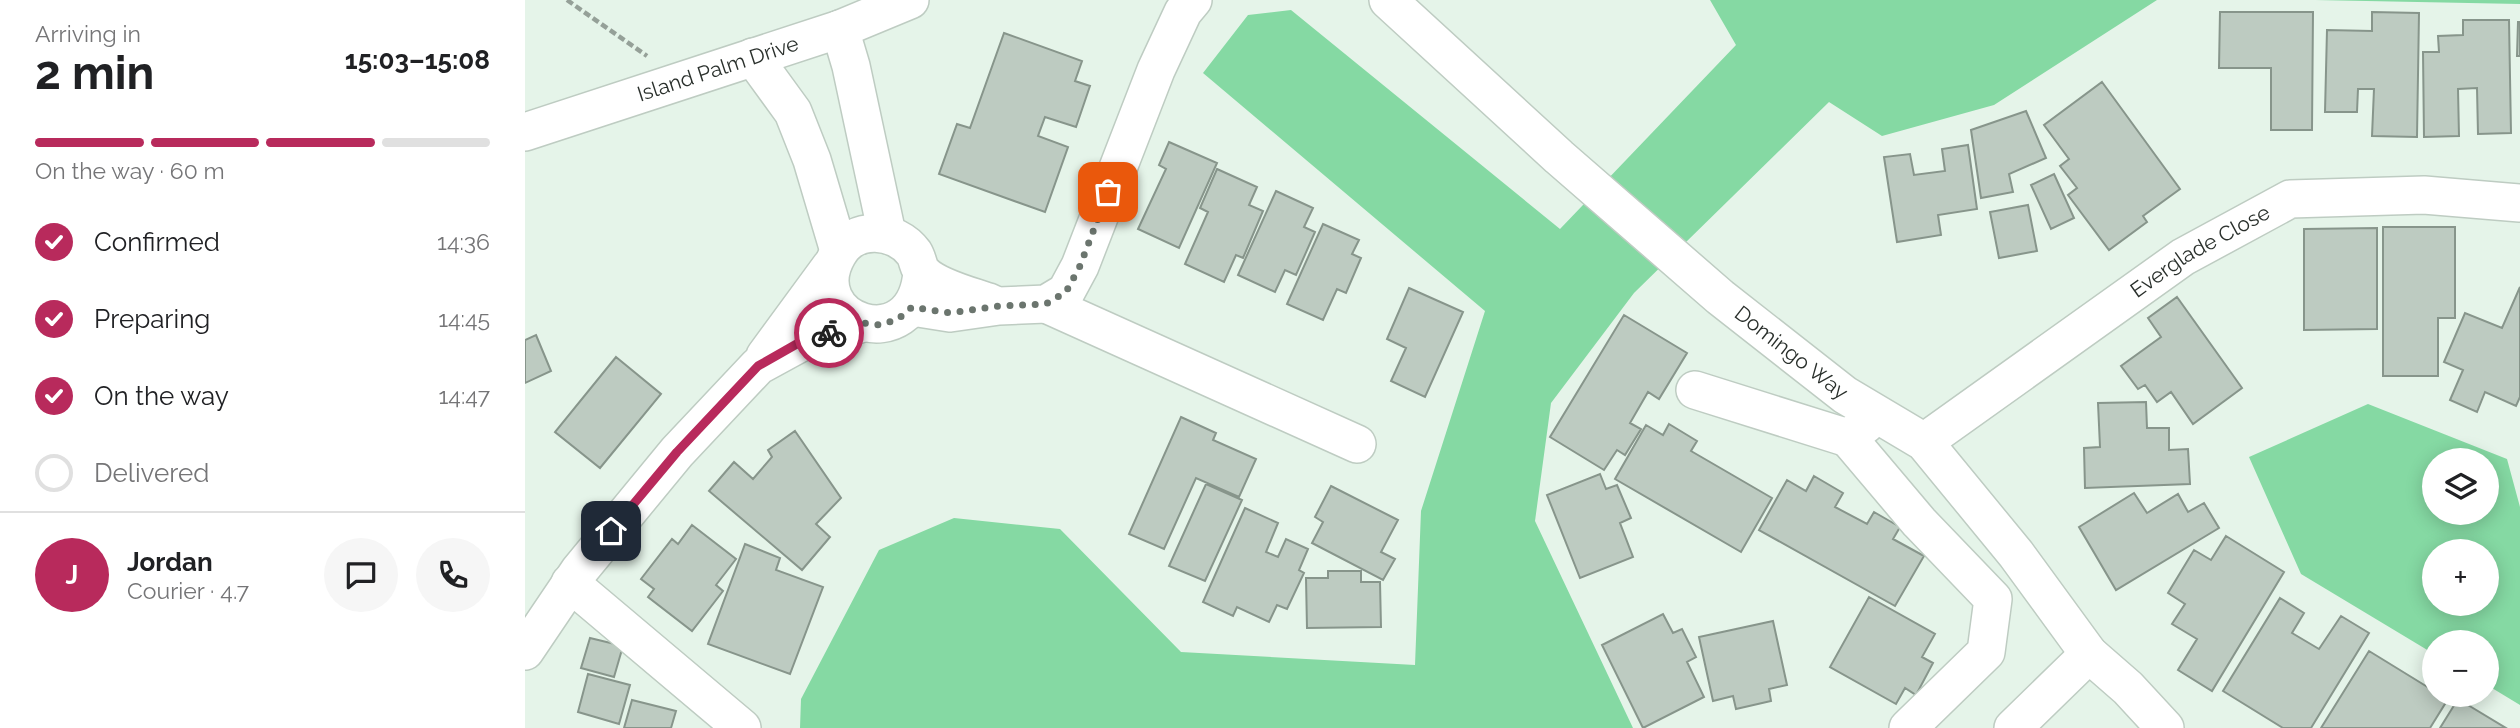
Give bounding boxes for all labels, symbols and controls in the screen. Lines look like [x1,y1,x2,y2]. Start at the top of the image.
text: Arriving in [35,20,141,47]
street label: Island Palm Drive [634,30,802,106]
text: 15:03–15:08 [345,45,490,75]
text: 2 min [35,46,154,100]
text: On the way · 60 m [35,157,225,184]
pin [1078,162,1138,222]
icon: bag [1089,173,1127,211]
street label: Everglade Close [2125,199,2274,303]
icon: check [35,223,73,261]
text: Confirmed [94,227,220,257]
text: 14:36 [437,228,490,255]
courier [794,298,864,368]
icon: check [35,300,73,338]
street label: Domingo Way [1730,300,1853,405]
text: Preparing [94,304,210,334]
text: 14:45 [438,305,490,332]
icon: bike [810,314,848,352]
icon: check [35,377,73,415]
text: On the way [94,381,229,411]
text: 14:47 [439,382,490,409]
map controls [2422,448,2499,707]
button: layers [2422,448,2499,525]
text: Delivered [94,458,209,488]
pin [581,501,641,561]
icon: home [592,512,630,550]
button: chat [324,538,398,612]
button: phone [416,538,490,612]
button: + [2422,539,2499,616]
text: Jordan [127,547,213,577]
text: J [66,560,78,590]
text: Courier · 4.7 [127,577,249,604]
button: − [2422,630,2499,707]

